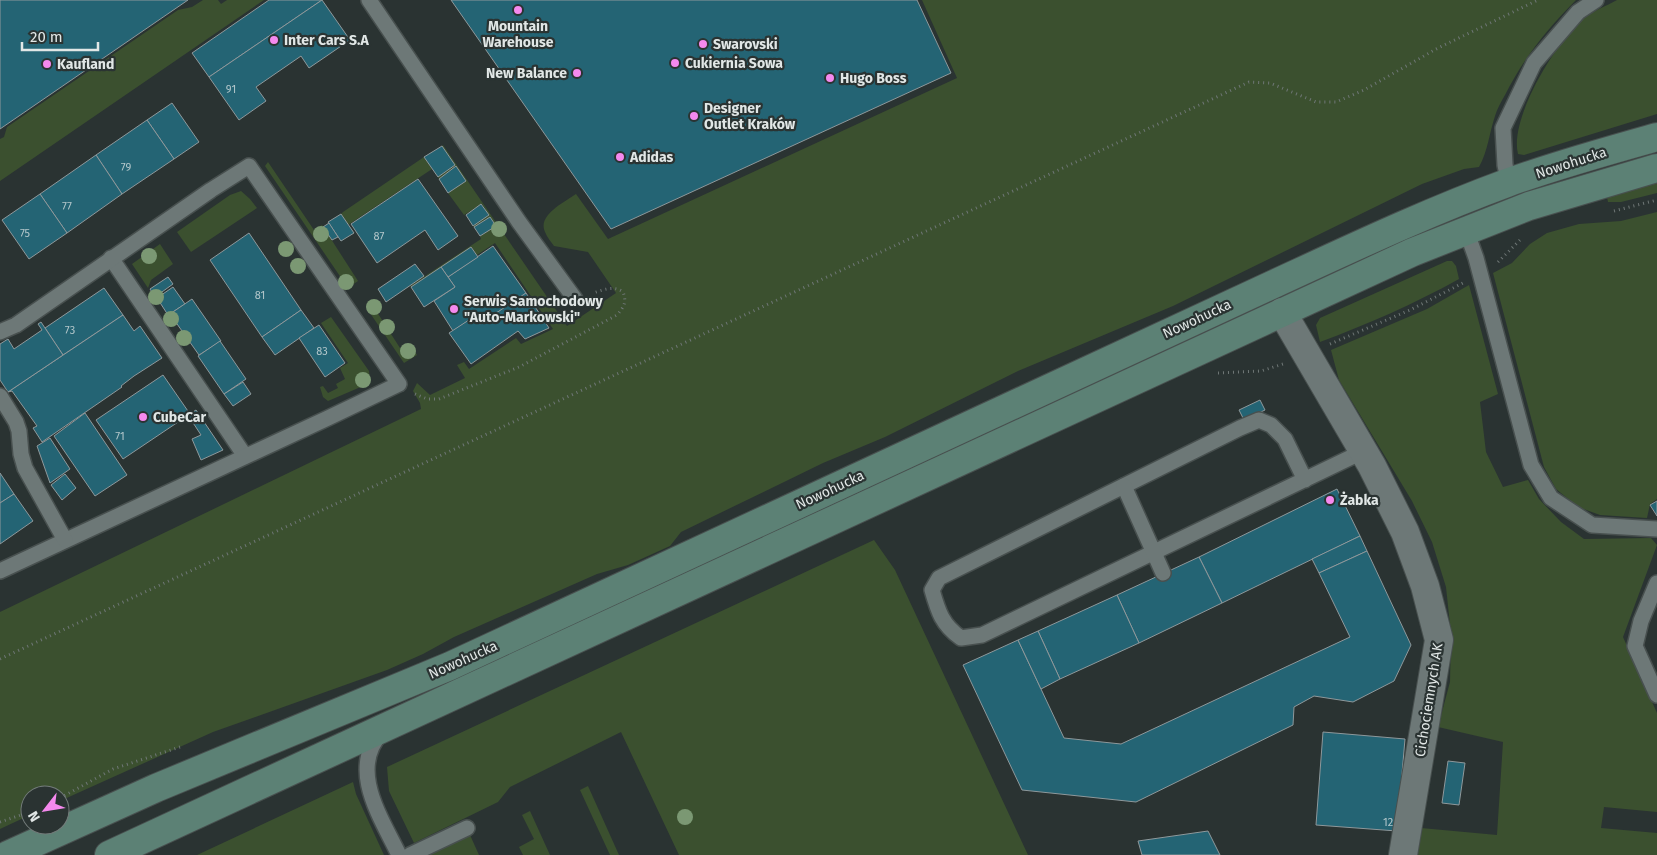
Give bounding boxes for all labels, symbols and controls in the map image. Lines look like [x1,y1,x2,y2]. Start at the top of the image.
marker: Mountain Warehouse [512,4,524,16]
place label: Mountain Warehouse [483,18,554,51]
scale bar [22,20,99,52]
text: 20 m [30,28,63,46]
place label: Inter Cars S.A [284,32,370,49]
marker: Inter Cars S.A [268,34,280,46]
place label: Swarovski [713,36,778,53]
marker: Swarovski [697,38,709,50]
place label: Cukiernia Sowa [685,55,783,72]
place label: Kaufland [57,56,114,73]
marker: Cukiernia Sowa [669,57,681,69]
marker: Kaufland [41,58,53,70]
place label: New Balance [486,65,567,82]
marker: New Balance [571,67,583,79]
place label: Hugo Boss [840,70,907,87]
marker: Hugo Boss [824,72,836,84]
house number: 91 [226,83,236,96]
place label: Designer Outlet Kraków [704,100,796,133]
marker: Designer Outlet Kraków [688,110,700,122]
street label: Nowohucka [1533,144,1609,182]
place label: Adidas [629,149,674,166]
marker: Adidas [614,151,626,163]
house number: 79 [121,161,131,174]
house number: 77 [62,200,72,213]
house number: 75 [20,227,31,240]
house number: 87 [374,230,385,243]
house number: 81 [255,289,265,302]
place label: Serwis Samochodowy "Auto-Markowski" [464,293,604,326]
street label: Nowohucka [1160,296,1234,342]
marker: Serwis Samochodowy "Auto-Markowski" [448,303,460,315]
house number: 73 [65,324,75,337]
house number: 83 [316,345,328,358]
place label: CubeCar [153,409,207,426]
marker: CubeCar [137,411,149,423]
house number: 71 [115,430,125,443]
street label: Nowohucka [793,467,867,513]
place label: Żabka [1340,491,1379,509]
marker: Żabka [1324,494,1336,506]
street label: Nowohucka [426,637,500,683]
street label: Cichociemnych AK [1412,641,1447,758]
north arrow [20,785,70,835]
text: N [25,808,44,825]
house number: 12 [1383,816,1393,829]

